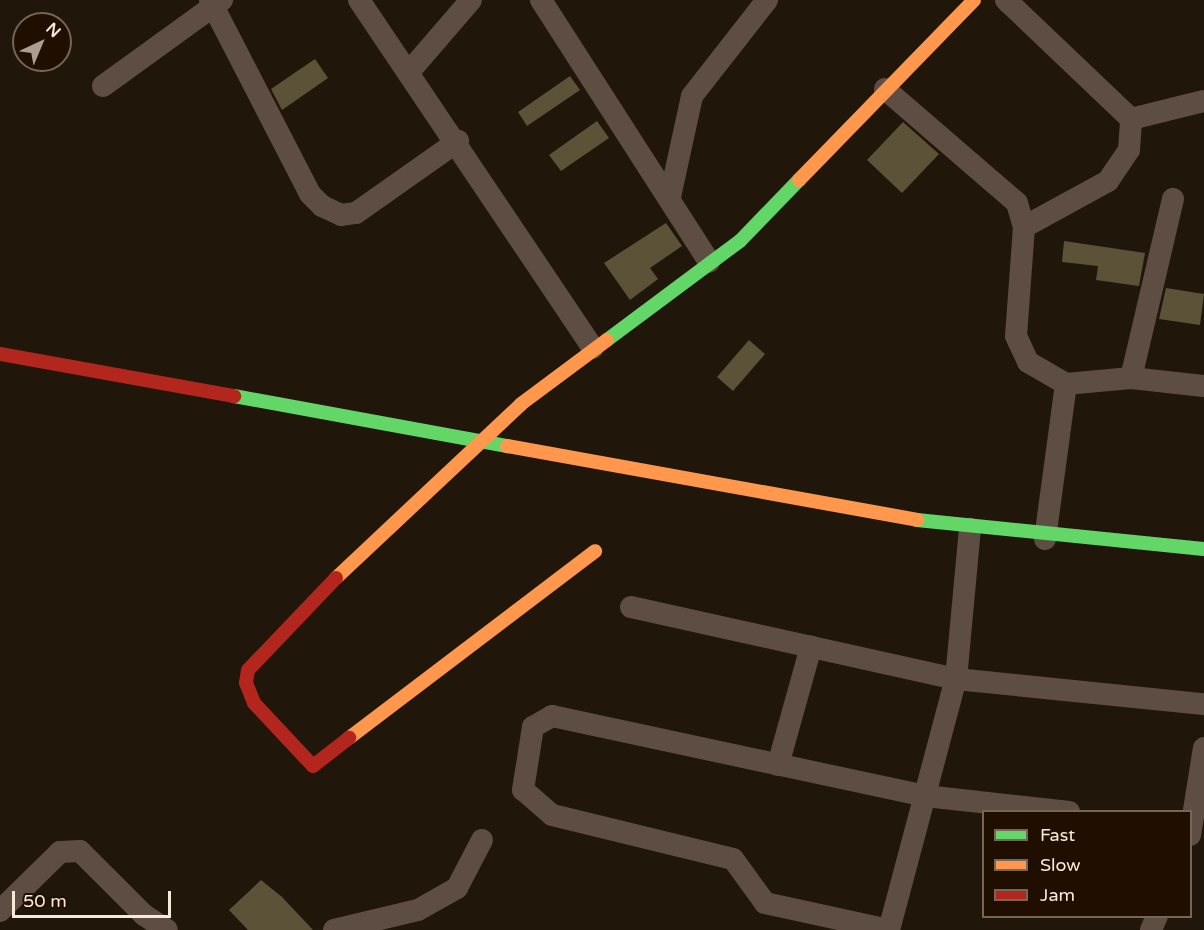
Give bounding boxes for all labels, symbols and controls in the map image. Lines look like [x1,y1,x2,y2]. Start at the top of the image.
north arrow [12,12,72,72]
text: N [42,19,65,42]
legend [982,810,1192,918]
text: Fast [1040,824,1075,846]
text: Slow [1040,854,1081,876]
scale bar [15,879,174,917]
text: Jam [1040,884,1075,906]
text: 50 m [23,890,67,912]

